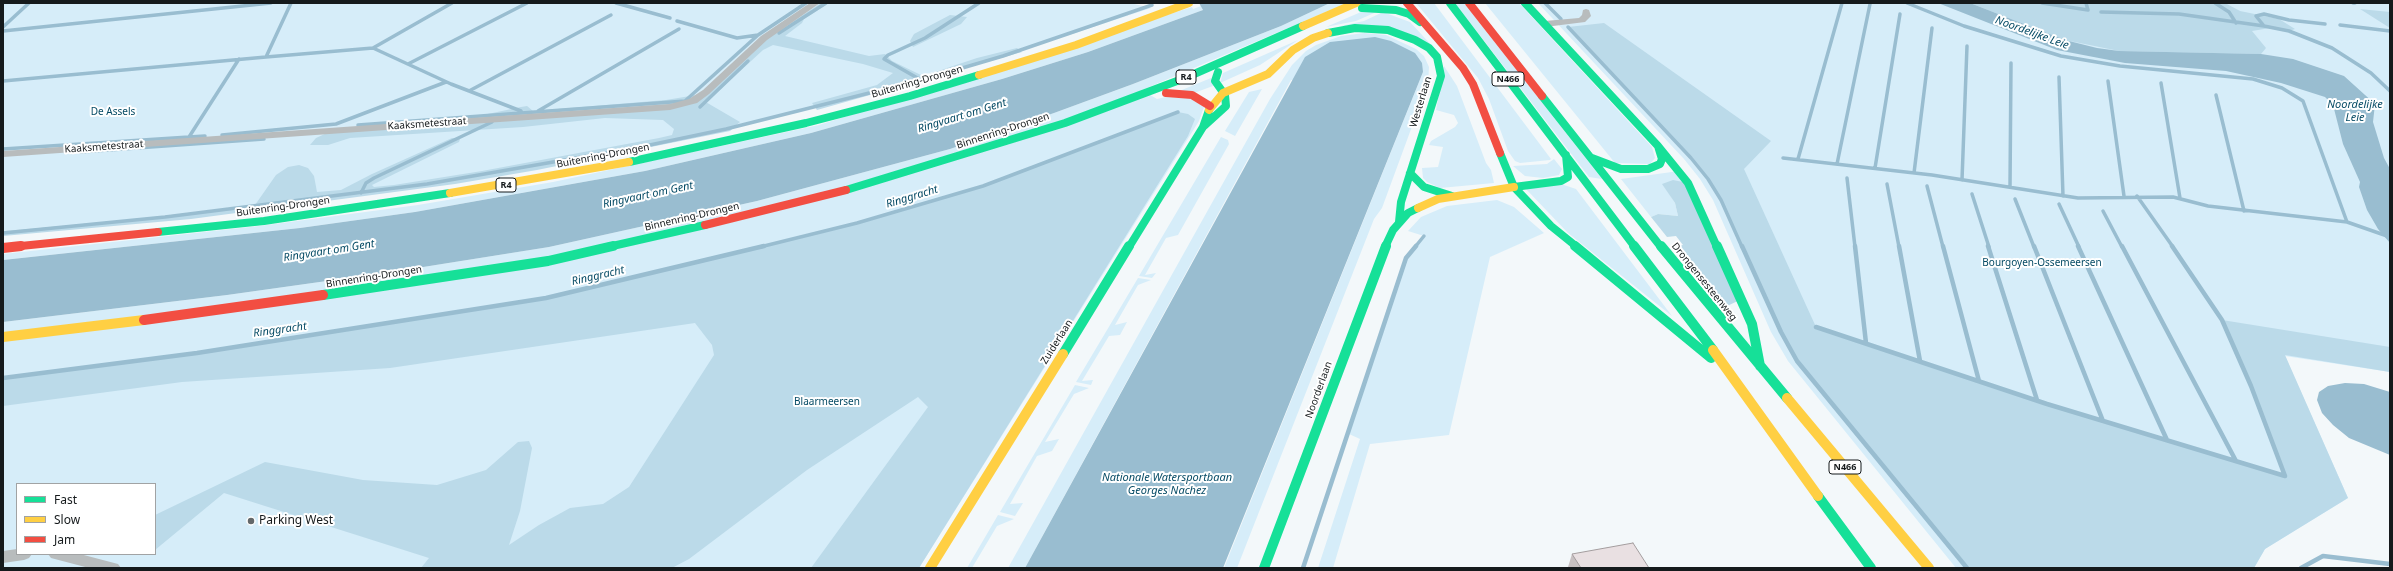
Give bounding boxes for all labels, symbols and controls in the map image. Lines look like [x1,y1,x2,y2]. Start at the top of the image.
water label: Noordelijke Leie [1993,14,2071,52]
street label: Buitenring-Drongen [870,63,964,101]
road number: R4 [1176,70,1196,84]
road number: N466 [1492,72,1524,86]
street label: Westerlaan [1408,75,1434,129]
water label: Ringvaart om Gent [916,96,1008,136]
water label: Noordelijke Leie [2327,98,2383,124]
park label: De Assels [91,106,135,118]
street label: Binnenring-Drongen [955,110,1051,152]
street label: Kaaksmetestraat [387,115,467,133]
street label: Kaaksmetestraat [64,138,144,156]
street label: Buitenring-Drongen [556,141,650,171]
road number: R4 [496,178,516,192]
water label: Ringvaart om Gent [602,179,694,211]
water label: Ringgracht [884,183,940,211]
street label: Buitenring-Drongen [235,194,331,220]
street label: Binnenring-Drongen [643,200,741,234]
water label: Ringvaart om Gent [283,237,375,265]
street label: Drongensesteenweg [1669,240,1739,324]
park label: Bourgoyen-Ossemeersen [1982,257,2102,269]
street label: Binnenring-Drongen [325,263,423,291]
water label: Ringgracht [570,264,626,288]
street label: Zuiderlaan [1039,317,1075,367]
water label: Ringgracht [253,320,307,340]
street label: Noorderlaan [1303,360,1335,420]
park label: Blaarmeersen [794,396,860,408]
road number: N466 [1829,460,1861,474]
water label: Nationale Watersportbaan Georges Nachez [1102,471,1232,497]
legend [16,483,156,555]
text: Fast [54,491,77,508]
text: Slow [54,511,80,528]
place label: Parking West [259,514,333,528]
marker: Parking West [246,516,256,526]
text: Jam [54,531,75,548]

